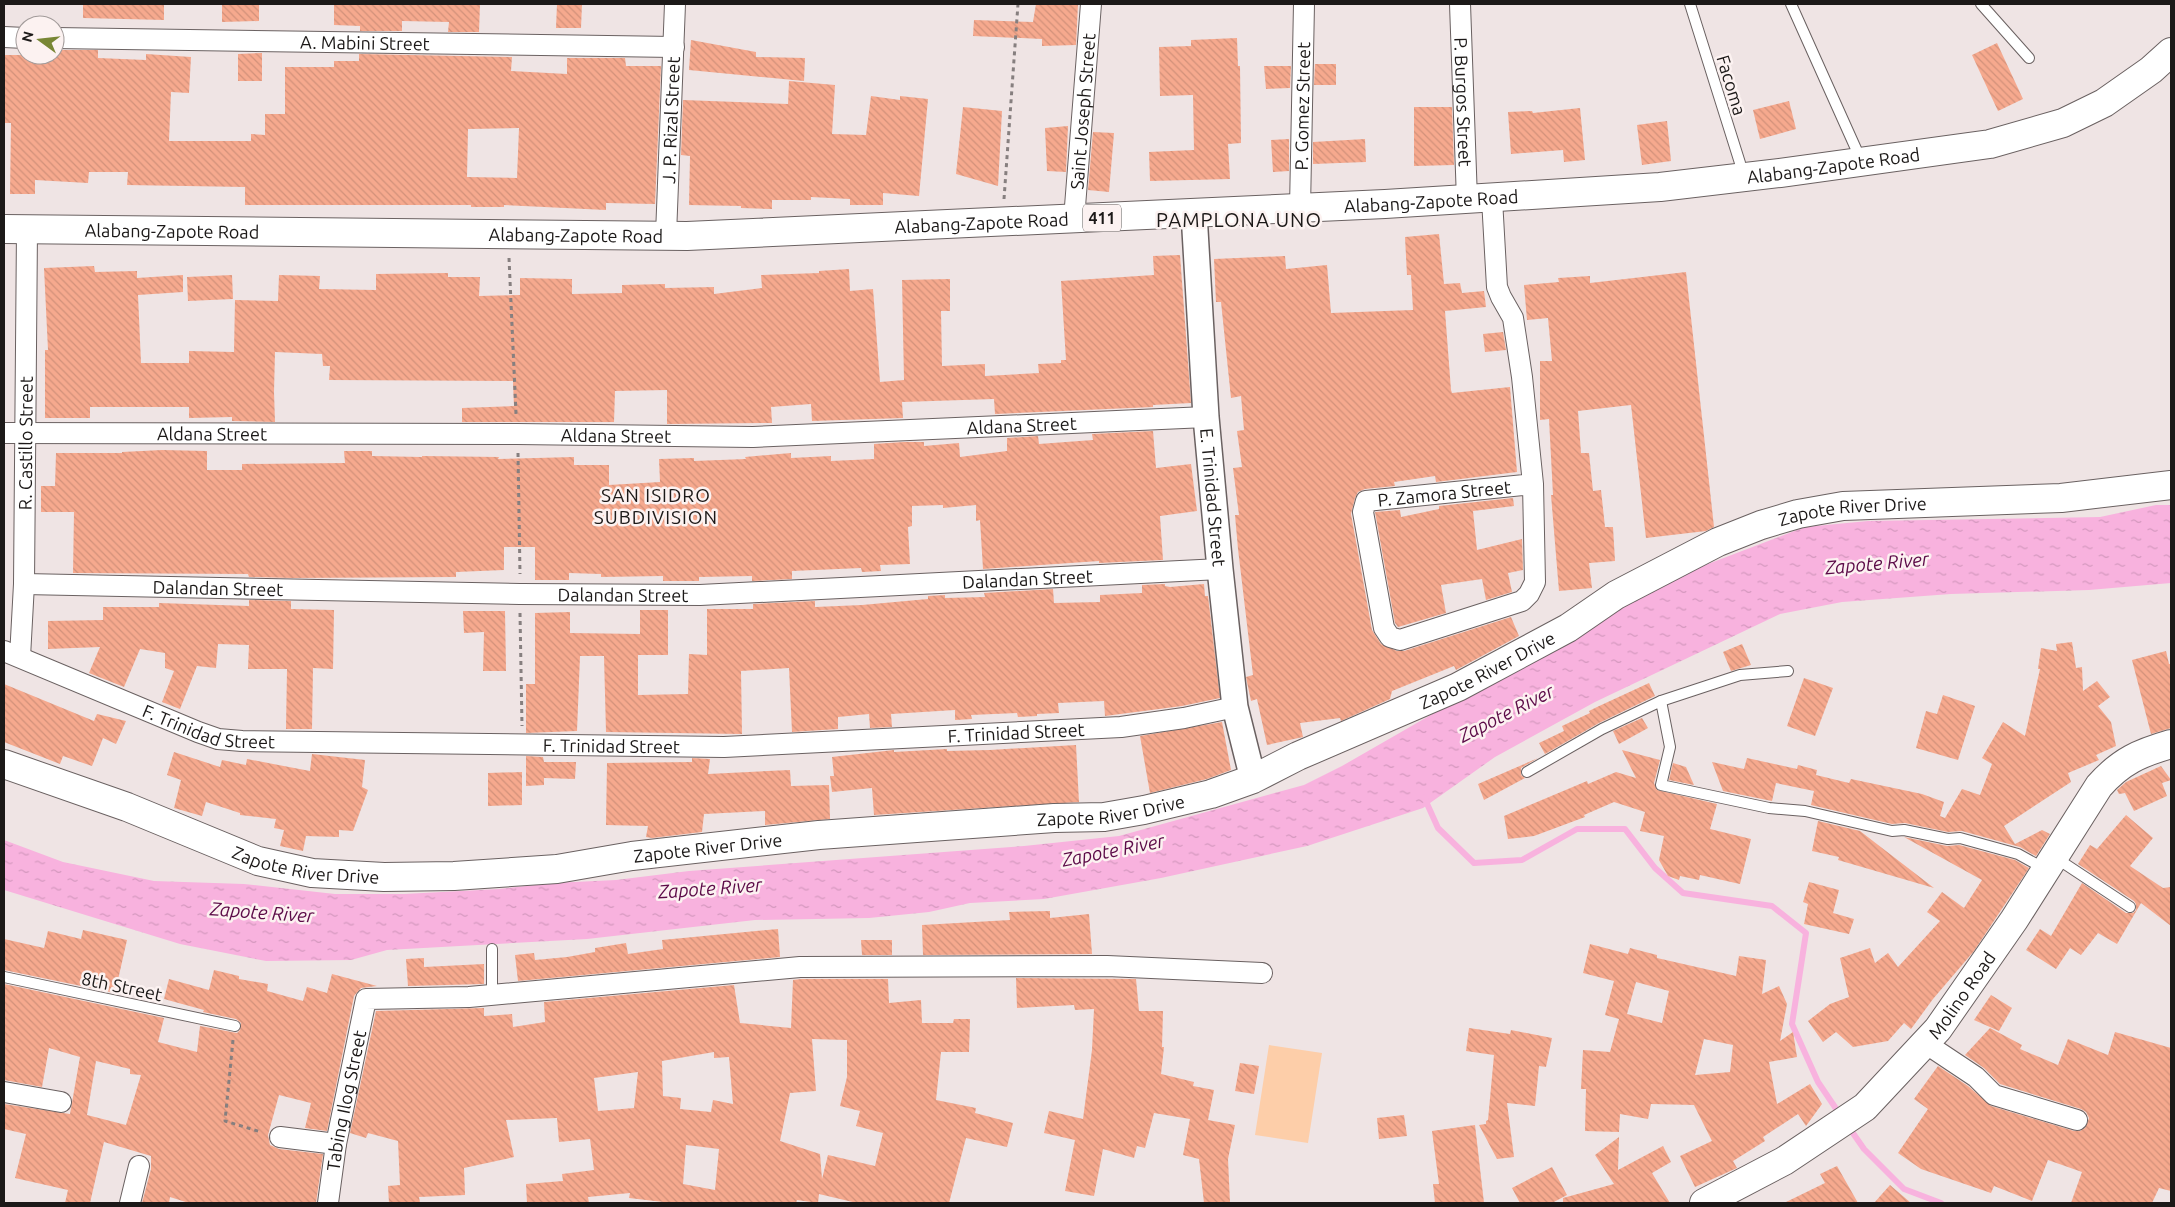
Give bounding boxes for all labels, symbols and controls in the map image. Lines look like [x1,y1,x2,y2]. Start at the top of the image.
north arrow [15,15,65,65]
text: N [18,30,37,44]
street label: A. Mabini Street [300,32,430,53]
street label: Saint Joseph Street [1066,32,1099,190]
street label: P. Burgos Street [1451,37,1476,167]
street label: P. Gomez Street [1291,42,1313,170]
street label: Facoma [1713,53,1751,117]
street label: J. P. Rizal Street [658,56,683,184]
street label: Alabang-Zapote Road [1746,144,1921,187]
street label: Alabang-Zapote Road [1344,186,1519,216]
road number: 411 [1083,204,1121,232]
district label: PAMPLONA UNO [1156,208,1322,231]
street label: Alabang-Zapote Road [894,209,1069,236]
street label: Alabang-Zapote Road [85,220,259,242]
street label: Alabang-Zapote Road [489,224,663,246]
street label: R. Castillo Street [15,376,36,510]
street label: Aldana Street [966,413,1077,438]
street label: Aldana Street [157,423,267,444]
street label: Aldana Street [561,425,671,446]
street label: E. Trinidad Street [1197,427,1230,567]
street label: P. Zamora Street [1377,476,1512,510]
district label: SAN ISIDRO SUBDIVISION [594,484,718,528]
street label: Zapote River Drive [1776,493,1927,529]
water label: Zapote River [1823,547,1931,579]
street label: Dalandan Street [962,565,1093,592]
street label: Dalandan Street [152,577,284,599]
street label: Dalandan Street [557,584,688,605]
street label: Zapote River Drive [1415,625,1557,713]
water label: Zapote River [1454,679,1558,747]
street label: F. Trinidad Street [140,700,275,751]
street label: F. Trinidad Street [947,719,1085,746]
street label: F. Trinidad Street [543,735,680,756]
street label: Zapote River Drive [1036,791,1187,829]
street label: Zapote River Drive [632,829,783,866]
water label: Zapote River [1059,829,1167,871]
street label: Zapote River Drive [229,842,380,887]
water label: Zapote River [656,873,763,903]
water label: Zapote River [208,897,315,927]
street label: Molino Road [1924,948,1999,1043]
street label: 8th Street [80,968,164,1004]
street label: Tabing Ilog Street [322,1028,369,1172]

